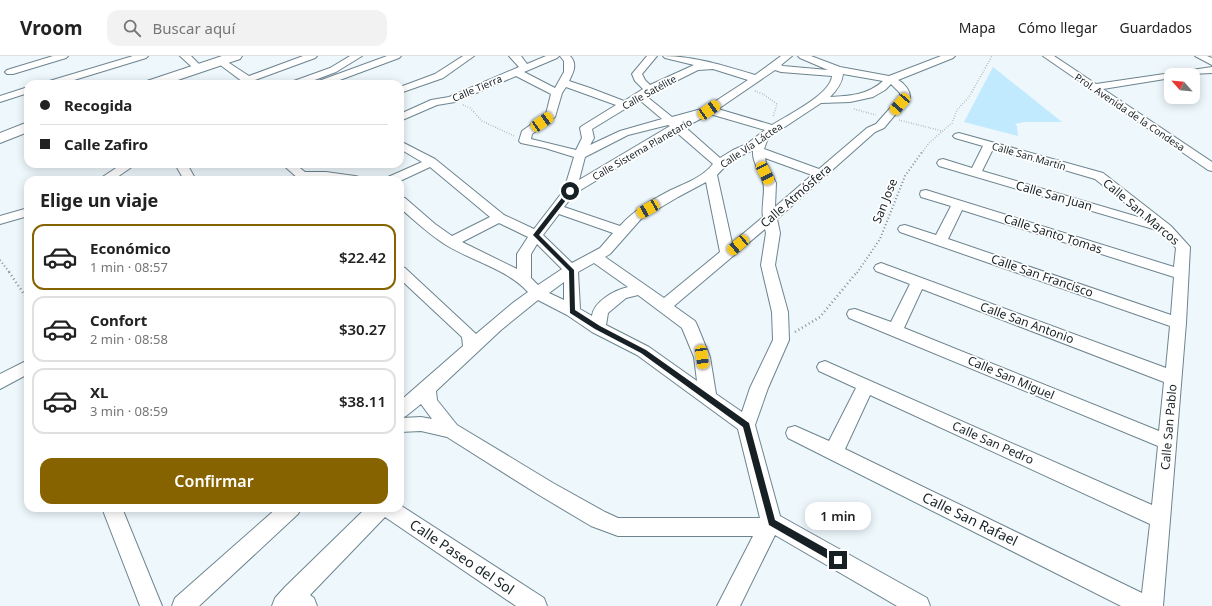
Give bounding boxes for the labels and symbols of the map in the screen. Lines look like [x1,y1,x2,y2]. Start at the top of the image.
north arrow [1164,68,1200,104]
street label: Prol. Avenida de la Condesa [1072,70,1188,154]
street label: Calle Tierra [450,71,504,105]
street label: Calle Satélite [619,71,679,113]
car [888,91,912,117]
car [696,98,722,122]
car [529,110,555,134]
street label: Calle Sistema Planetario [590,115,694,183]
street label: Calle Vía Láctea [717,119,785,171]
street label: Calle San Martín [990,139,1068,173]
car [754,160,776,186]
street label: Calle Atmósfera [757,160,835,231]
street label: Calle San Marcos [1099,174,1183,249]
street label: San Jose [868,176,901,226]
street label: Calle San Juan [1014,176,1094,215]
route start [561,182,579,200]
car [635,198,661,220]
street label: Calle Santo Tomas [1002,210,1105,258]
car [725,233,751,257]
street label: Calle San Francisco [989,250,1096,301]
street label: Calle San Antonio [978,298,1076,347]
car [694,344,710,370]
street label: Calle San Miguel [965,352,1057,404]
street label: Calle San Pablo [1156,383,1181,471]
street label: Calle San Pedro [950,417,1037,468]
street label: Calle San Rafael [919,487,1021,550]
callout: 1 min [805,502,871,530]
street label: Calle Paseo del Sol [406,515,518,599]
route end [829,551,847,569]

